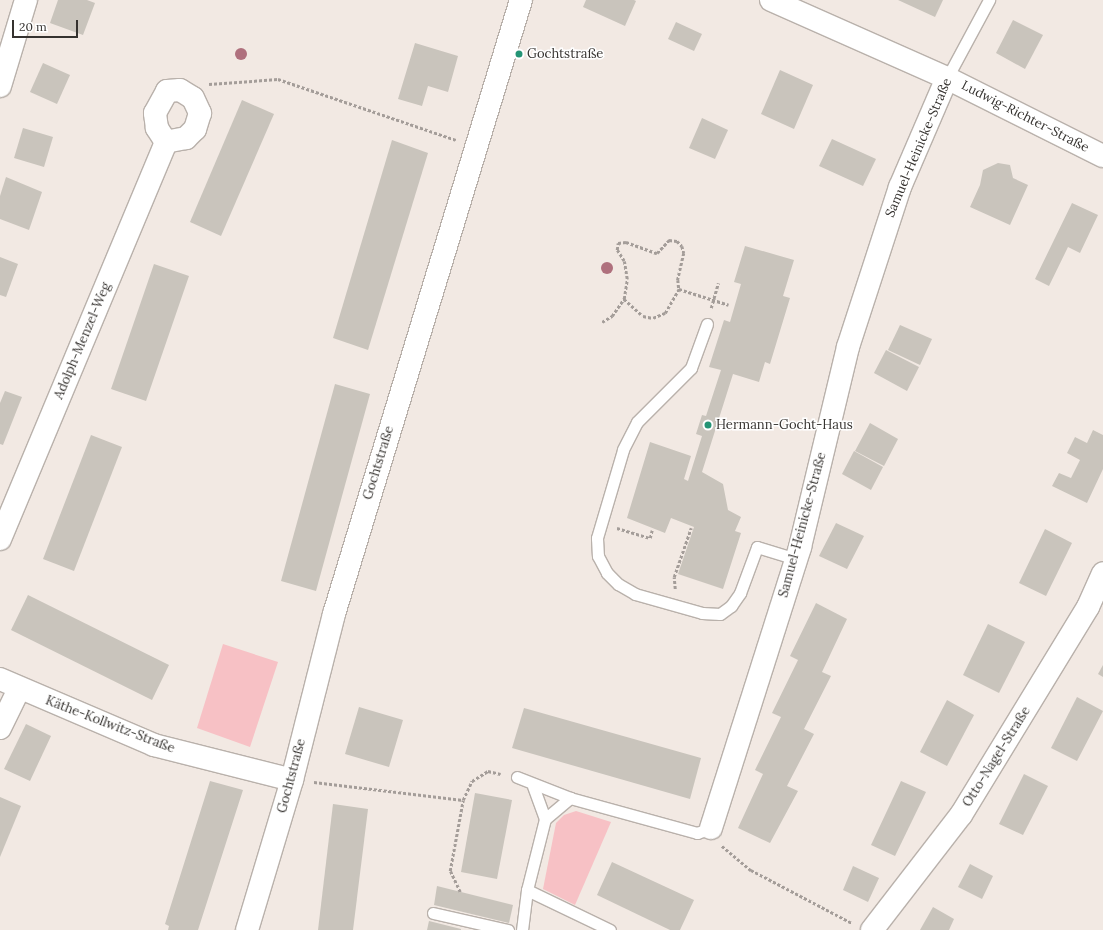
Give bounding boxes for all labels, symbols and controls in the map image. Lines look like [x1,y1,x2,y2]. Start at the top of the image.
scale bar [14,12,80,38]
text: 20 m [19,19,47,34]
place label: Gochtstraße [527,46,603,62]
marker: Gochtstraße [514,49,524,59]
street label: Samuel-Heinicke-Straße [883,76,955,220]
street label: Ludwig-Richter-Straße [959,78,1091,156]
street label: Adolph-Menzel-Weg [51,280,115,402]
place label: Hermann-Gocht-Haus [716,417,853,433]
marker: Hermann-Gocht-Haus [703,420,713,430]
street label: Gochtstraße [360,424,398,502]
street label: Samuel-Heinicke-Straße [776,451,830,599]
street label: Käthe-Kollwitz-Straße [43,693,177,757]
street label: Otto-Nagel-Straße [960,704,1034,810]
street label: Gochtstraße [275,737,309,815]

